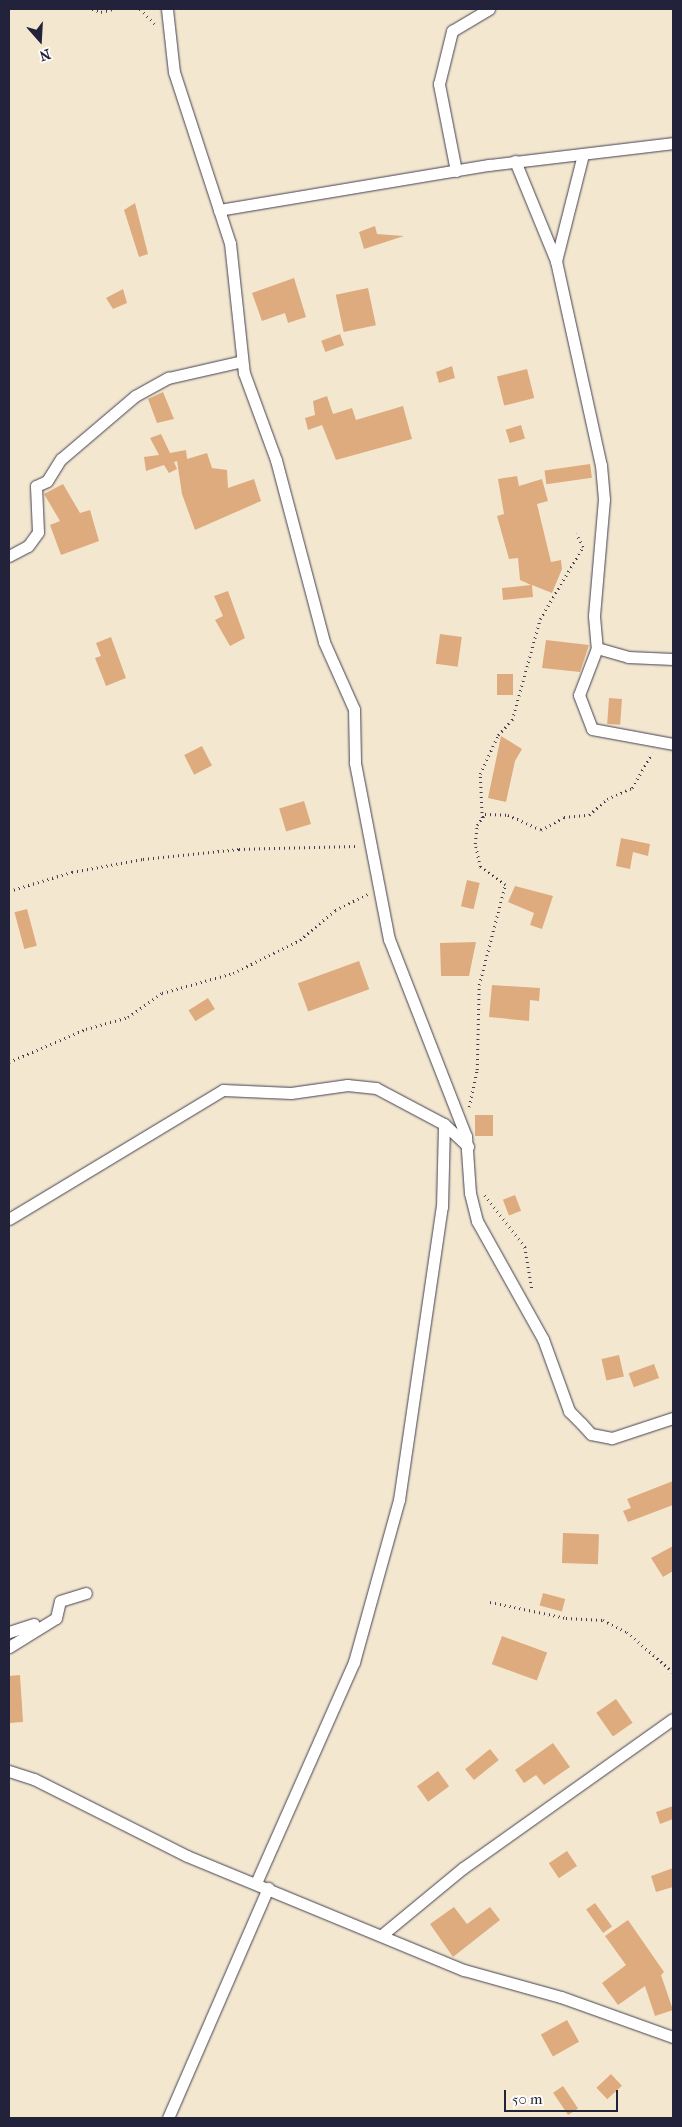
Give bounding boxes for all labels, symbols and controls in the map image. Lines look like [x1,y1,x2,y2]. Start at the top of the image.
north arrow [15,15,65,65]
text: N [37,45,53,64]
scale bar [507,2080,621,2112]
text: 50 m [512,2090,542,2108]

